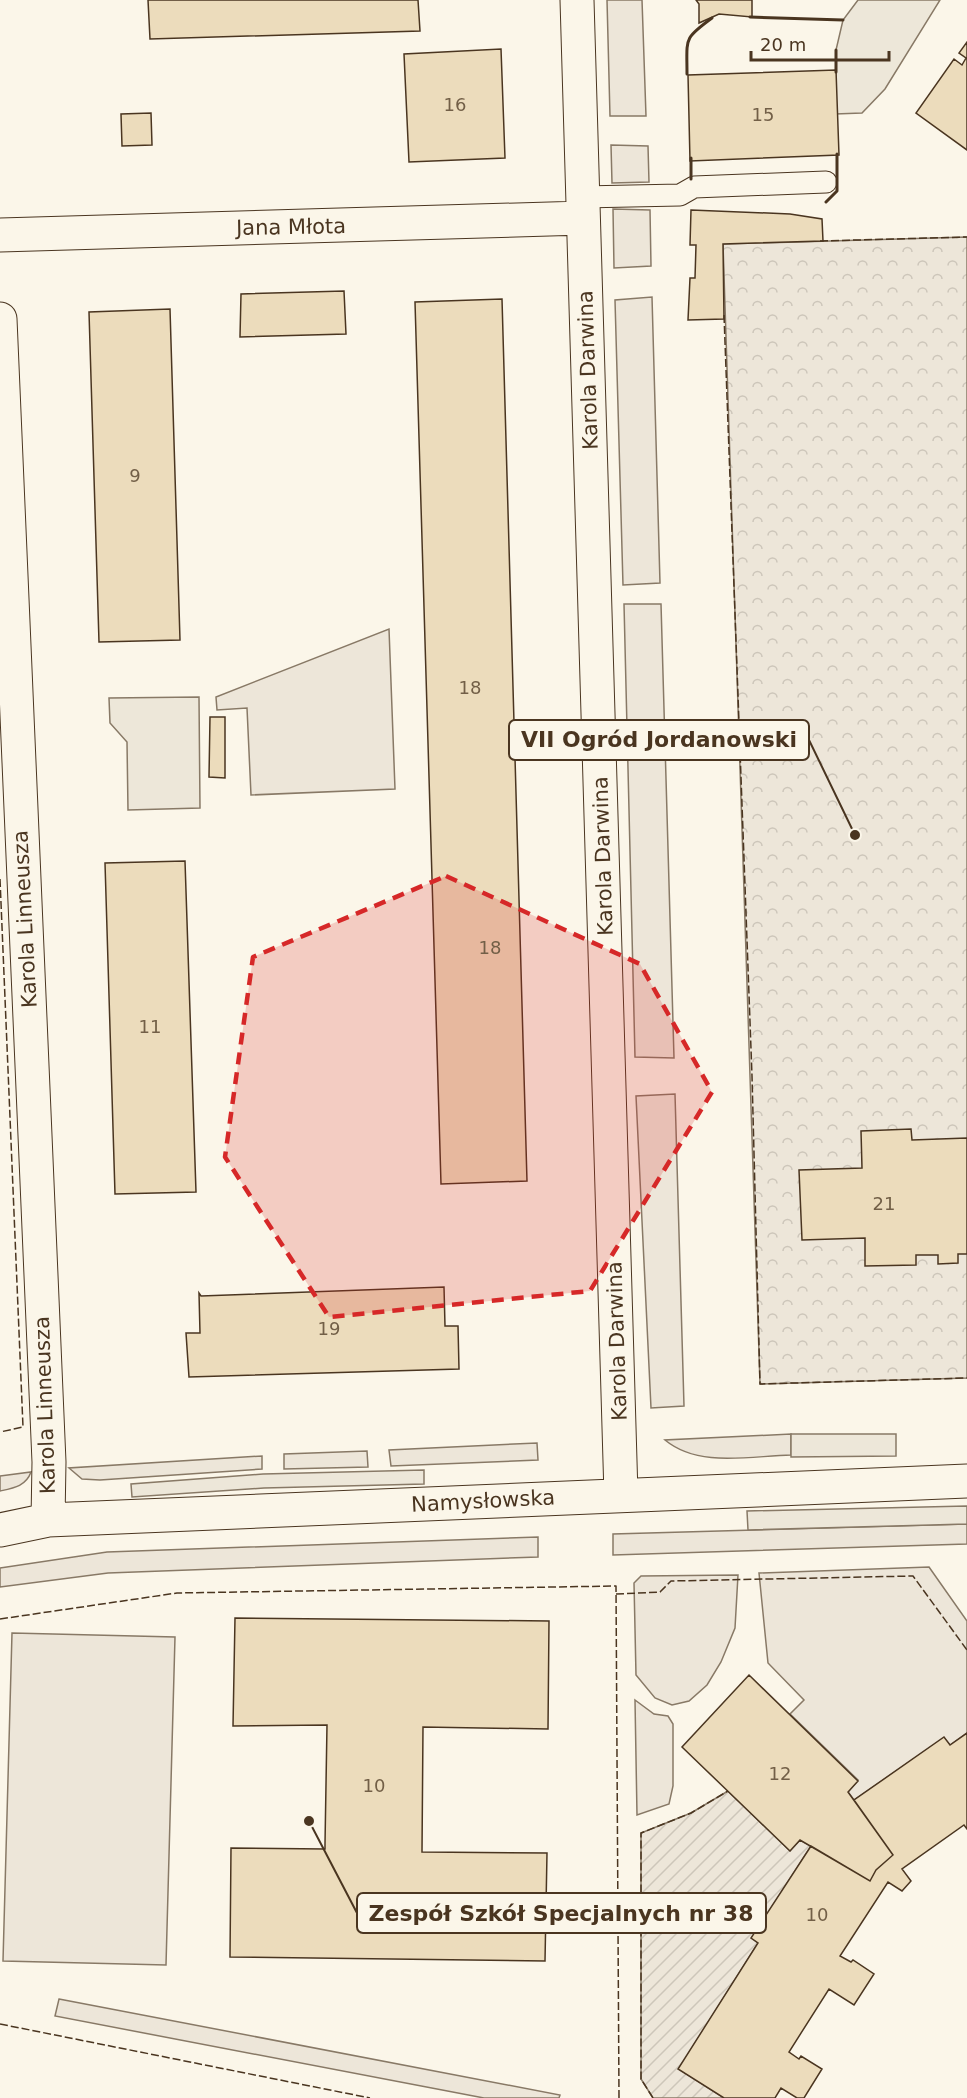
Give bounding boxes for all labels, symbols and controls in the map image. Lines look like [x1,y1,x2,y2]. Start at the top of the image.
scale bar [751,24,889,62]
text: 20 m [760,34,806,55]
house number: 16 [444,94,466,115]
house number: 15 [752,104,774,125]
street label: Jana Młota [234,214,346,240]
street label: Karola Darwina [573,290,603,450]
house number: 9 [129,465,141,486]
house number: 18 [459,677,481,698]
callout: VII Ogród Jordanowski [509,720,809,760]
text: VII Ogród Jordanowski [521,727,797,752]
street label: Karola Darwina [588,776,618,936]
street label: Karola Linneusza [8,830,42,1008]
house number: 18 [479,937,501,958]
house number: 11 [139,1016,161,1037]
house number: 21 [873,1193,895,1214]
street label: Karola Darwina [602,1261,632,1421]
street label: Karola Linneusza [30,1316,60,1494]
house number: 19 [318,1318,340,1339]
street label: Namysłowska [410,1485,556,1517]
house number: 12 [769,1763,791,1784]
house number: 10 [363,1775,385,1796]
callout: Zespół Szkół Specjalnych nr 38 [357,1893,766,1933]
text: Zespół Szkół Specjalnych nr 38 [369,1901,753,1926]
house number: 10 [806,1904,828,1925]

